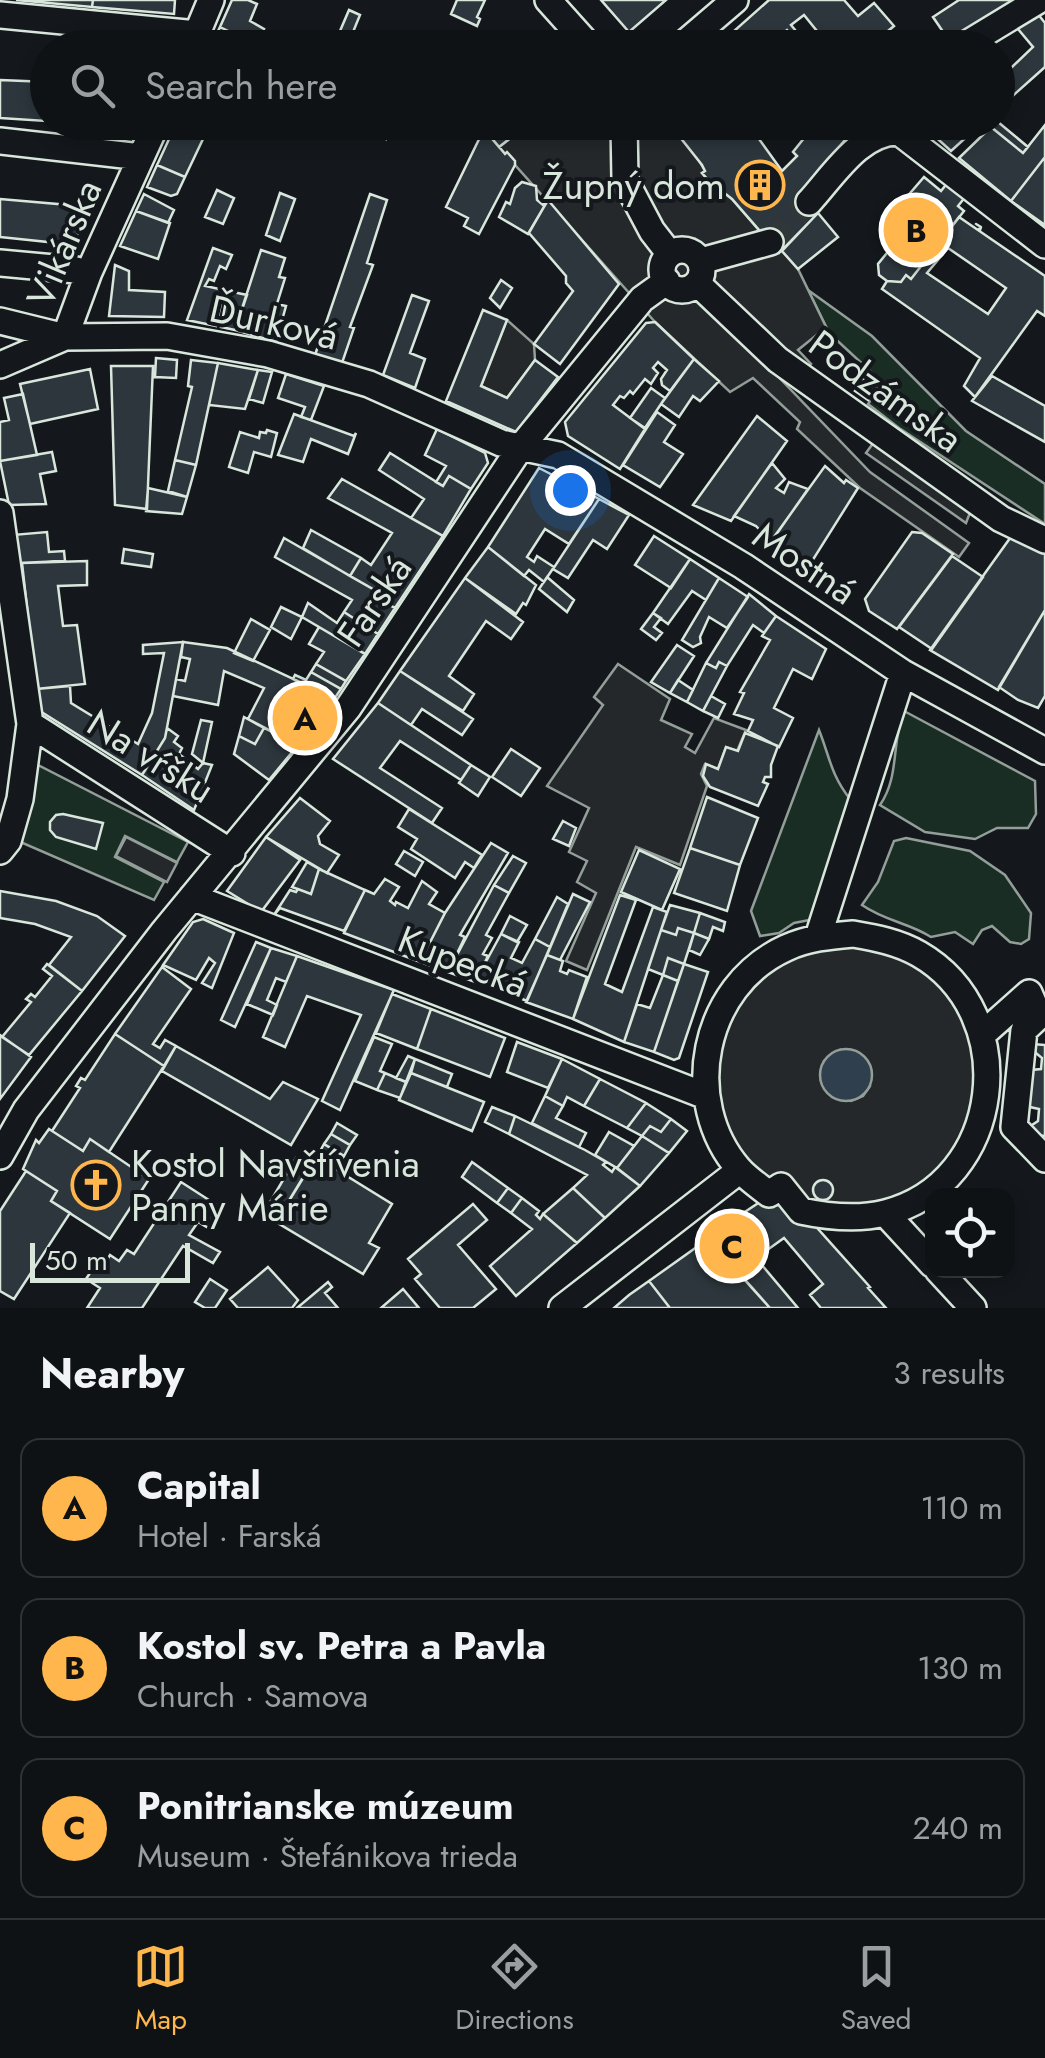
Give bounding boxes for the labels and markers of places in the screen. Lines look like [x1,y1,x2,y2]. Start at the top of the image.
place label: Župný dom [543,158,725,213]
building icon: Župný dom [734,159,786,211]
pin: B [884,192,948,268]
pin: A [272,680,338,756]
place label: Kostol Navštívenia Panny Márie [131,1136,420,1235]
church icon: Kostol Navštívenia Panny Márie [70,1159,122,1211]
pin: C [700,1208,764,1284]

